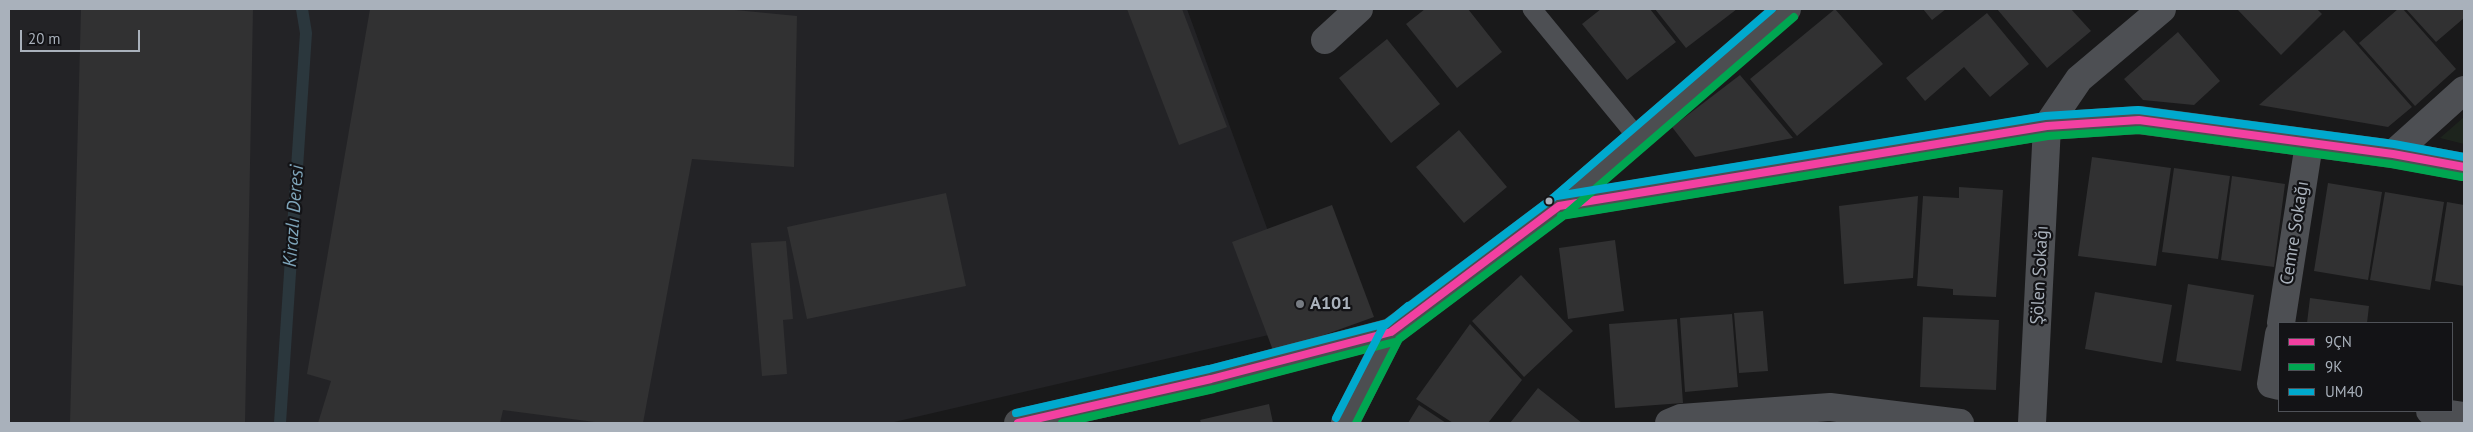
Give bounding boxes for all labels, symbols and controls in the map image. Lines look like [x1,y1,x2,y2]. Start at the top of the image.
scale bar [22,20,142,52]
text: 20 m [28,29,61,48]
water label: Kirazlı Deresi [279,164,309,268]
street label: Cemre Sokağı [2276,180,2314,286]
unlabelled marker [1544,196,1554,206]
street label: Şölen Sokağı [2027,225,2053,325]
place label: A101 [1310,293,1352,315]
marker: A101 [1294,298,1306,310]
legend [2278,322,2453,412]
text: 9ÇN [2325,332,2352,351]
text: 9K [2325,357,2342,376]
text: UM40 [2325,382,2363,401]

